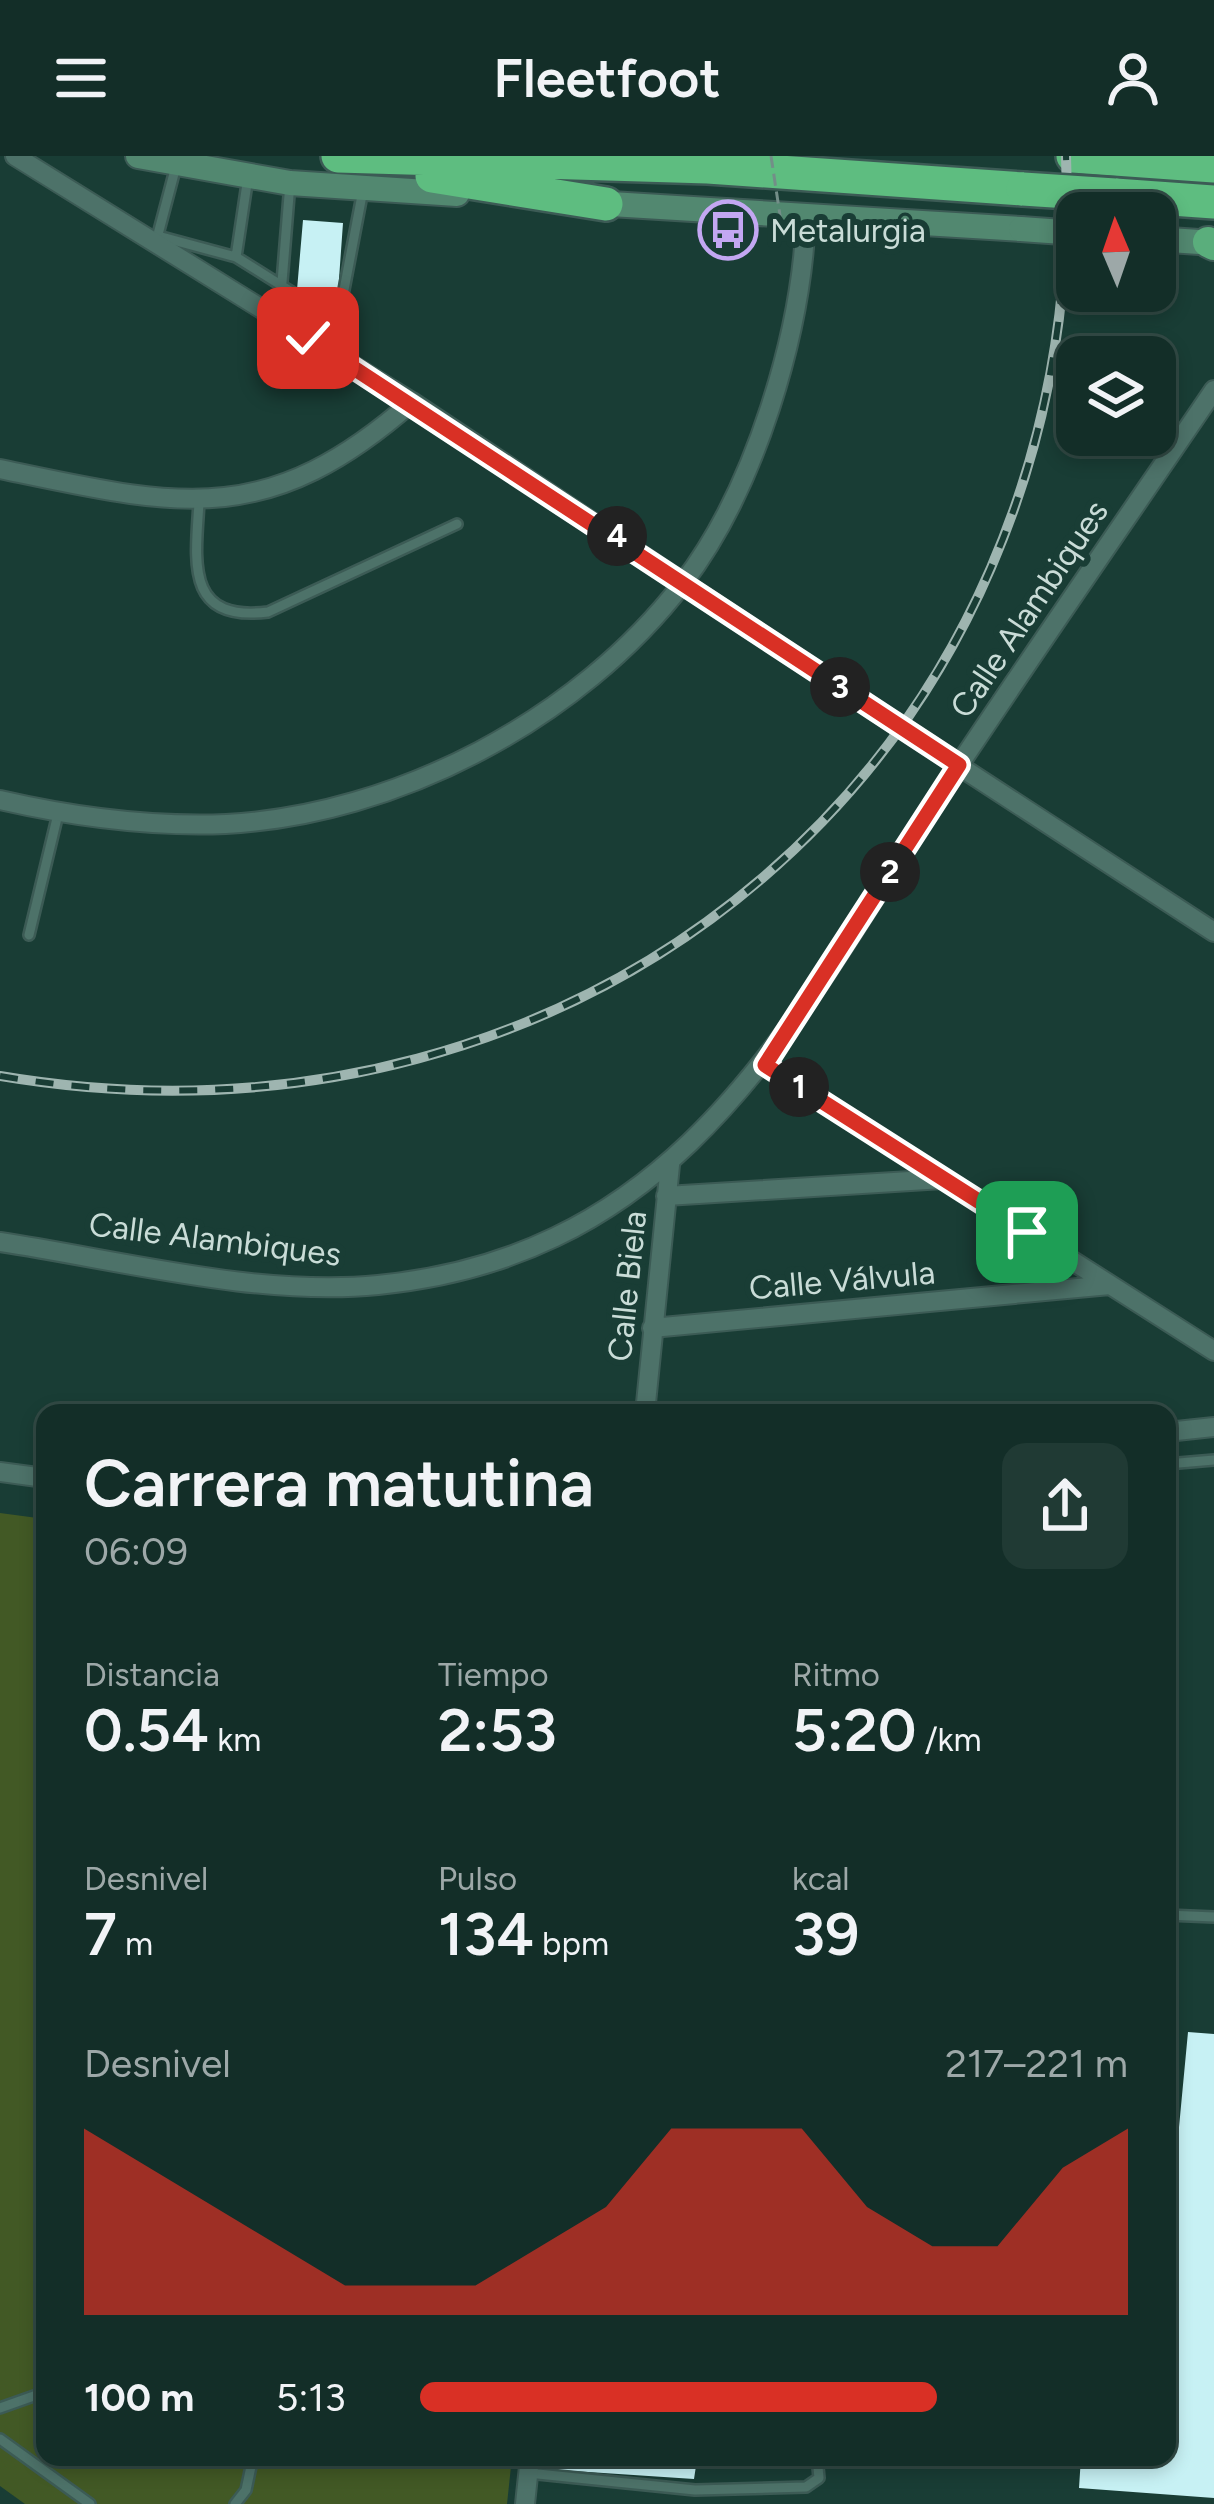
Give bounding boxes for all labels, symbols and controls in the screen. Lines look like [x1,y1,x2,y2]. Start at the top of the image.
icon: menu [48,45,114,111]
icon: person [1100,45,1166,111]
text: Fleetfoot [493,46,721,111]
north arrow [1056,192,1176,312]
map controls [1056,192,1176,456]
bus stop icon: Metalurgia [697,199,759,261]
place label: Metalurgia [770,211,926,250]
pin [257,287,359,389]
icon: check [275,305,341,371]
button: layers [1056,336,1176,456]
street label: Calle Alambiques [942,493,1116,725]
pin: 4 [587,506,647,566]
text: 4 [607,516,627,555]
pin: 3 [810,657,870,717]
text: 3 [831,667,849,706]
pin: 2 [860,842,920,902]
text: 2 [880,852,900,891]
pin: 1 [769,1057,829,1117]
text: 1 [792,1067,806,1106]
pin [976,1181,1078,1283]
icon: arrive [994,1199,1060,1265]
street label: Calle Alambiques [87,1204,343,1274]
street label: Calle Biela [600,1209,654,1363]
street label: Calle Válvula [747,1252,937,1308]
text: Carrera matutina [84,1443,594,1523]
button: share [1002,1443,1128,1569]
text: 06:09 [84,1528,188,1575]
text: Distancia [84,1655,220,1694]
text: Tiempo [438,1655,549,1694]
text: Ritmo [792,1655,880,1694]
text: 0.54 [84,1694,209,1766]
text: 2:53 [438,1694,557,1766]
text: 5:20 [792,1694,917,1766]
text: km [209,1720,261,1759]
text: /km [917,1720,982,1759]
text: Desnivel [84,1859,208,1898]
text: Pulso [438,1859,517,1898]
text: kcal [792,1859,850,1898]
text: 7 [84,1898,117,1970]
text: 134 [438,1898,534,1970]
text: 39 [792,1898,860,1970]
text: m [117,1924,153,1963]
text: bpm [534,1924,609,1963]
text: Desnivel [84,2040,231,2087]
text: 217–221 m [945,2040,1128,2087]
text: 100 m [84,2374,194,2421]
text: 5:13 [276,2374,346,2421]

